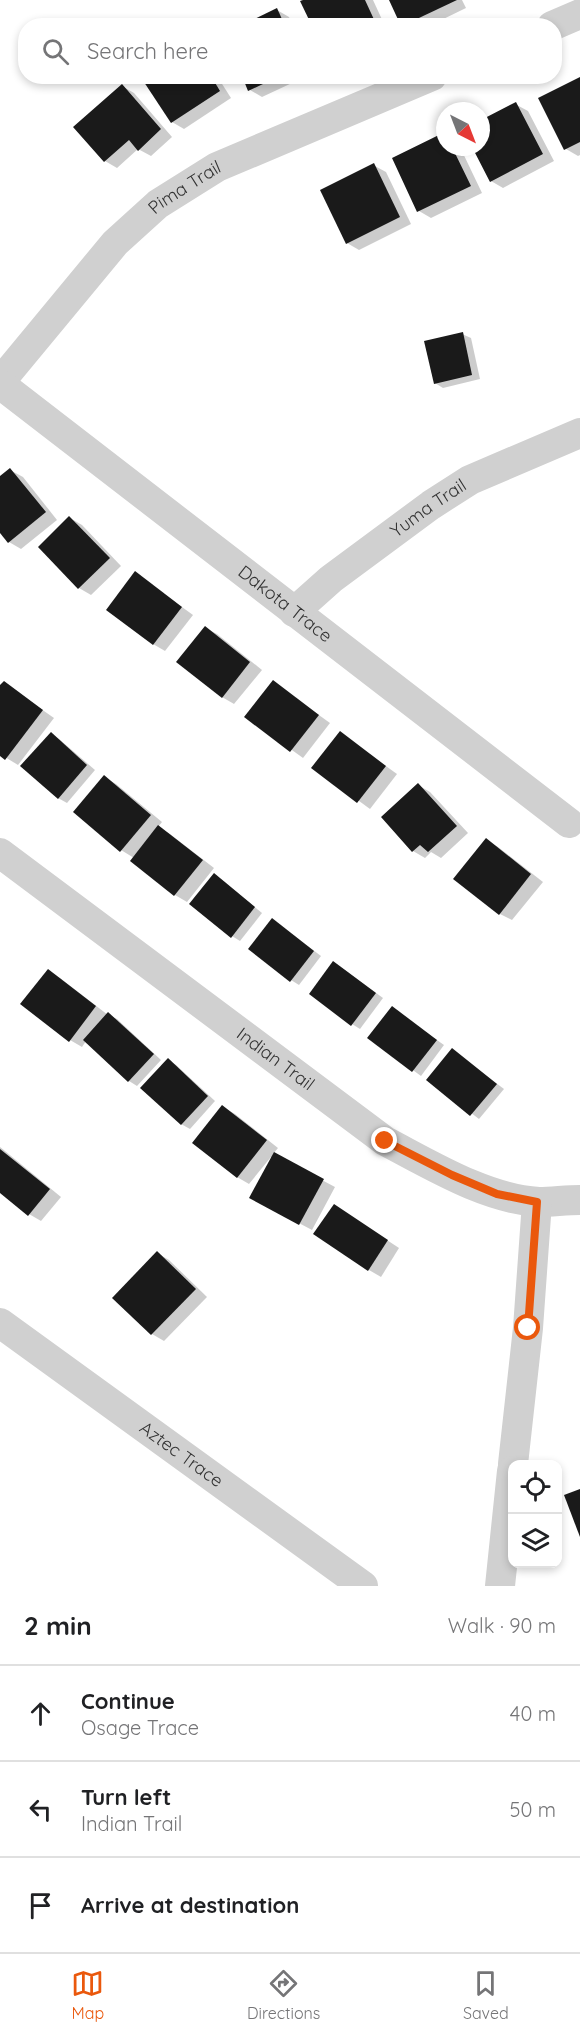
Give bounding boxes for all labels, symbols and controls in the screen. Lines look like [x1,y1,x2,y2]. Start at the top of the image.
search box [18,18,562,84]
icon: search [39,35,72,68]
text: Search here [87,37,208,65]
north arrow [436,102,490,156]
street label: Pima Trail [143,155,224,219]
street label: Yuma Trail [385,473,470,542]
street label: Dakota Trace [234,560,337,647]
street label: Indian Trail [232,1022,319,1095]
route end [371,1127,397,1153]
route start [514,1314,540,1340]
street label: Aztec Trace [135,1416,228,1492]
map controls [508,1460,562,1568]
button: locate [508,1460,562,1514]
button: layers [508,1514,562,1568]
text: 2 min [24,1609,92,1642]
text: Walk · 90 m [448,1613,556,1638]
text: Continue [81,1687,175,1715]
icon: ahead [24,1697,57,1730]
text: 40 m [510,1701,556,1726]
text: Osage Trace [81,1715,199,1740]
text: Turn left [81,1783,171,1811]
icon: left [24,1793,57,1826]
text: 50 m [510,1797,556,1822]
text: Indian Trail [81,1811,182,1836]
icon: arrive [24,1889,57,1922]
text: Arrive at destination [81,1891,299,1919]
tab: Map [71,1967,104,2023]
tab: Directions [247,1967,320,2023]
tab: Saved [463,1967,509,2023]

